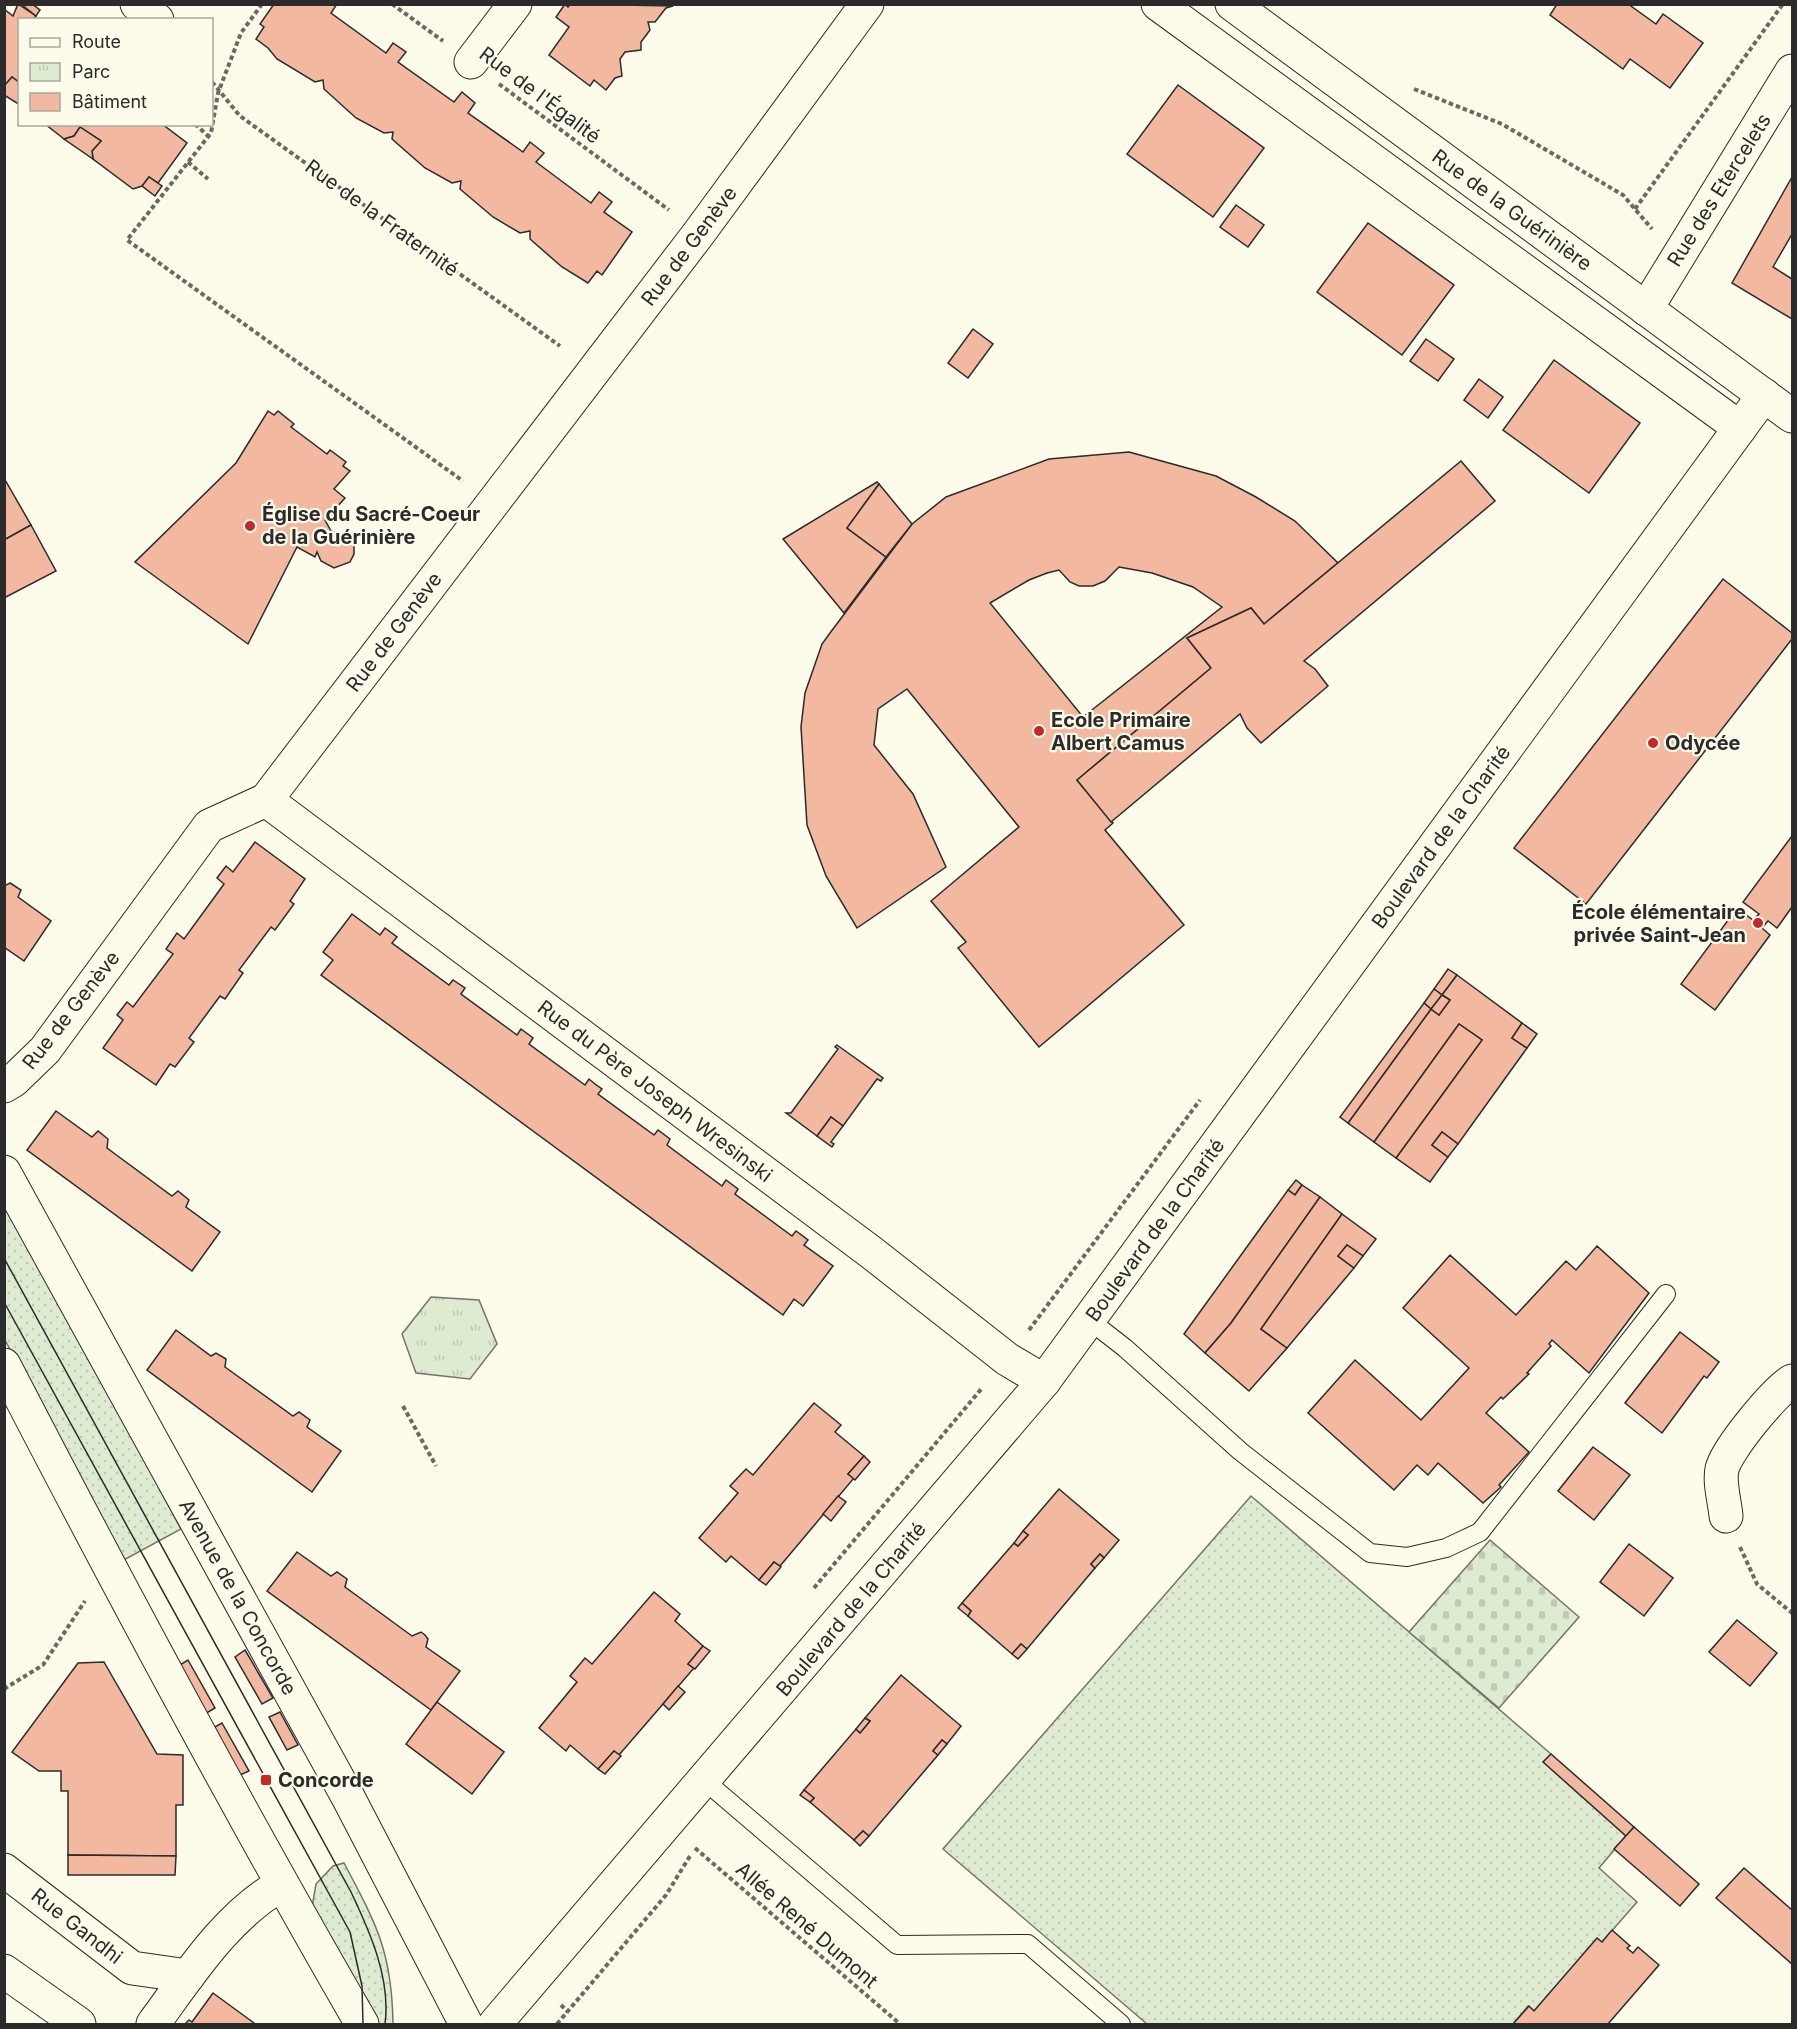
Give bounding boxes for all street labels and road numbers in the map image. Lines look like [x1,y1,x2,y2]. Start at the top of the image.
street label: Rue de l'Égalité [475,41,606,148]
street label: Rue des Etercelets [1662,109,1776,271]
street label: Rue de la Guérinière [1427,144,1597,276]
street label: Rue de la Fraternité [301,154,463,282]
street label: Rue de Genève [636,181,742,311]
street label: Rue de Genève [341,567,447,697]
street label: Boulevard de la Charité [1367,741,1515,933]
street label: Rue de Genève [17,946,125,1074]
street label: Rue du Père Joseph Wresinski [533,995,777,1187]
street label: Boulevard de la Charité [1081,1134,1229,1326]
street label: Avenue de la Concorde [174,1495,302,1699]
street label: Boulevard de la Charité [771,1517,931,1701]
street label: Allée René Dumont [731,1857,883,1993]
street label: Rue Gandhi [27,1883,127,1969]

